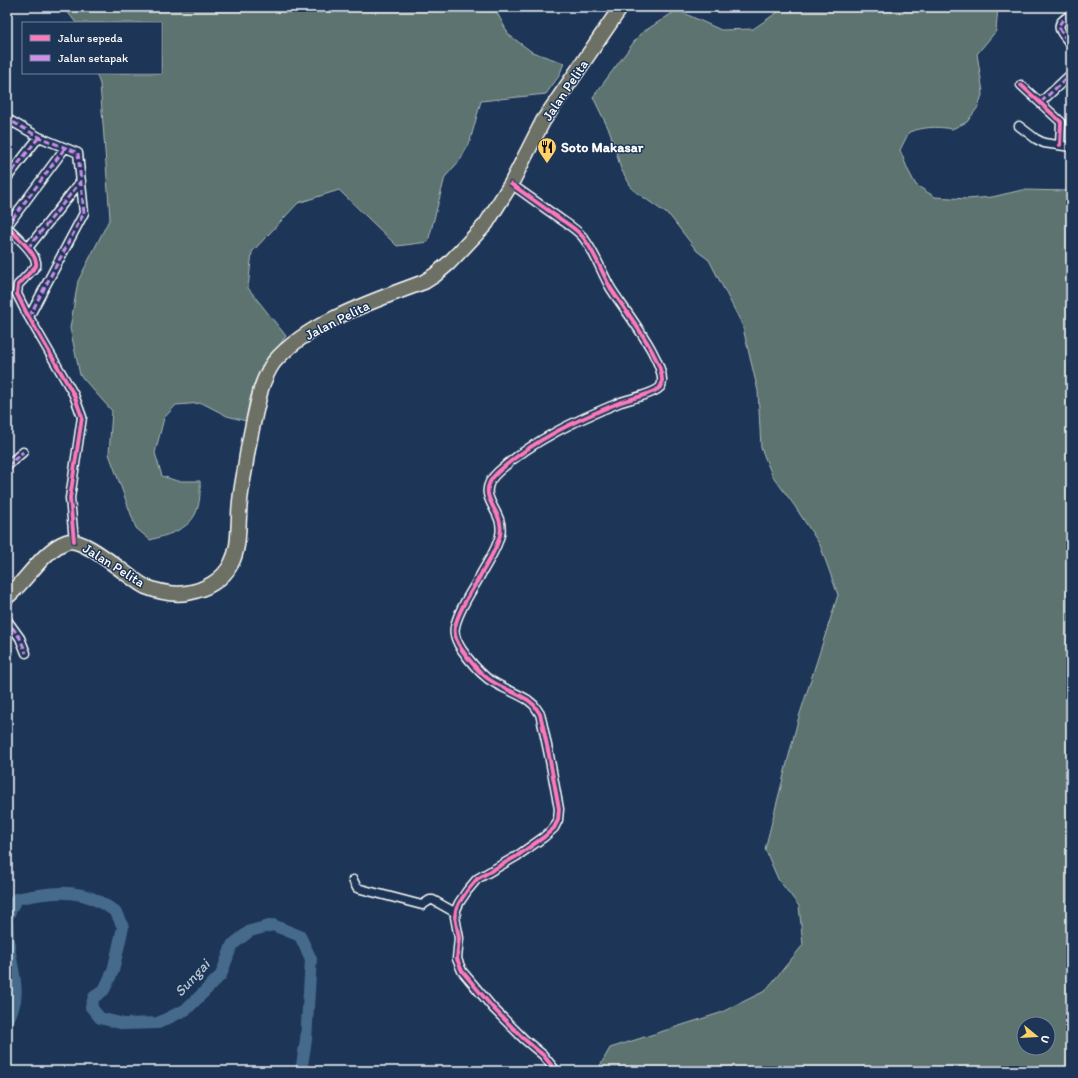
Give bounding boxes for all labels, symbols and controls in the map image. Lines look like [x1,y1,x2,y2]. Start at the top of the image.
legend [22,22,162,74]
text: Jalur sepeda [58,31,123,45]
text: Jalan setapak [58,51,129,65]
street label: Jalan Pelita [539,57,592,124]
restaurant icon: Soto Makasar [536,136,558,164]
place label: Soto Makasar [561,139,644,156]
street label: Jalan Pelita [302,297,372,344]
street label: Jalan Pelita [80,540,148,591]
water label: Sungai [170,954,215,1000]
north arrow [1016,1016,1056,1056]
text: U [1038,1033,1052,1044]

